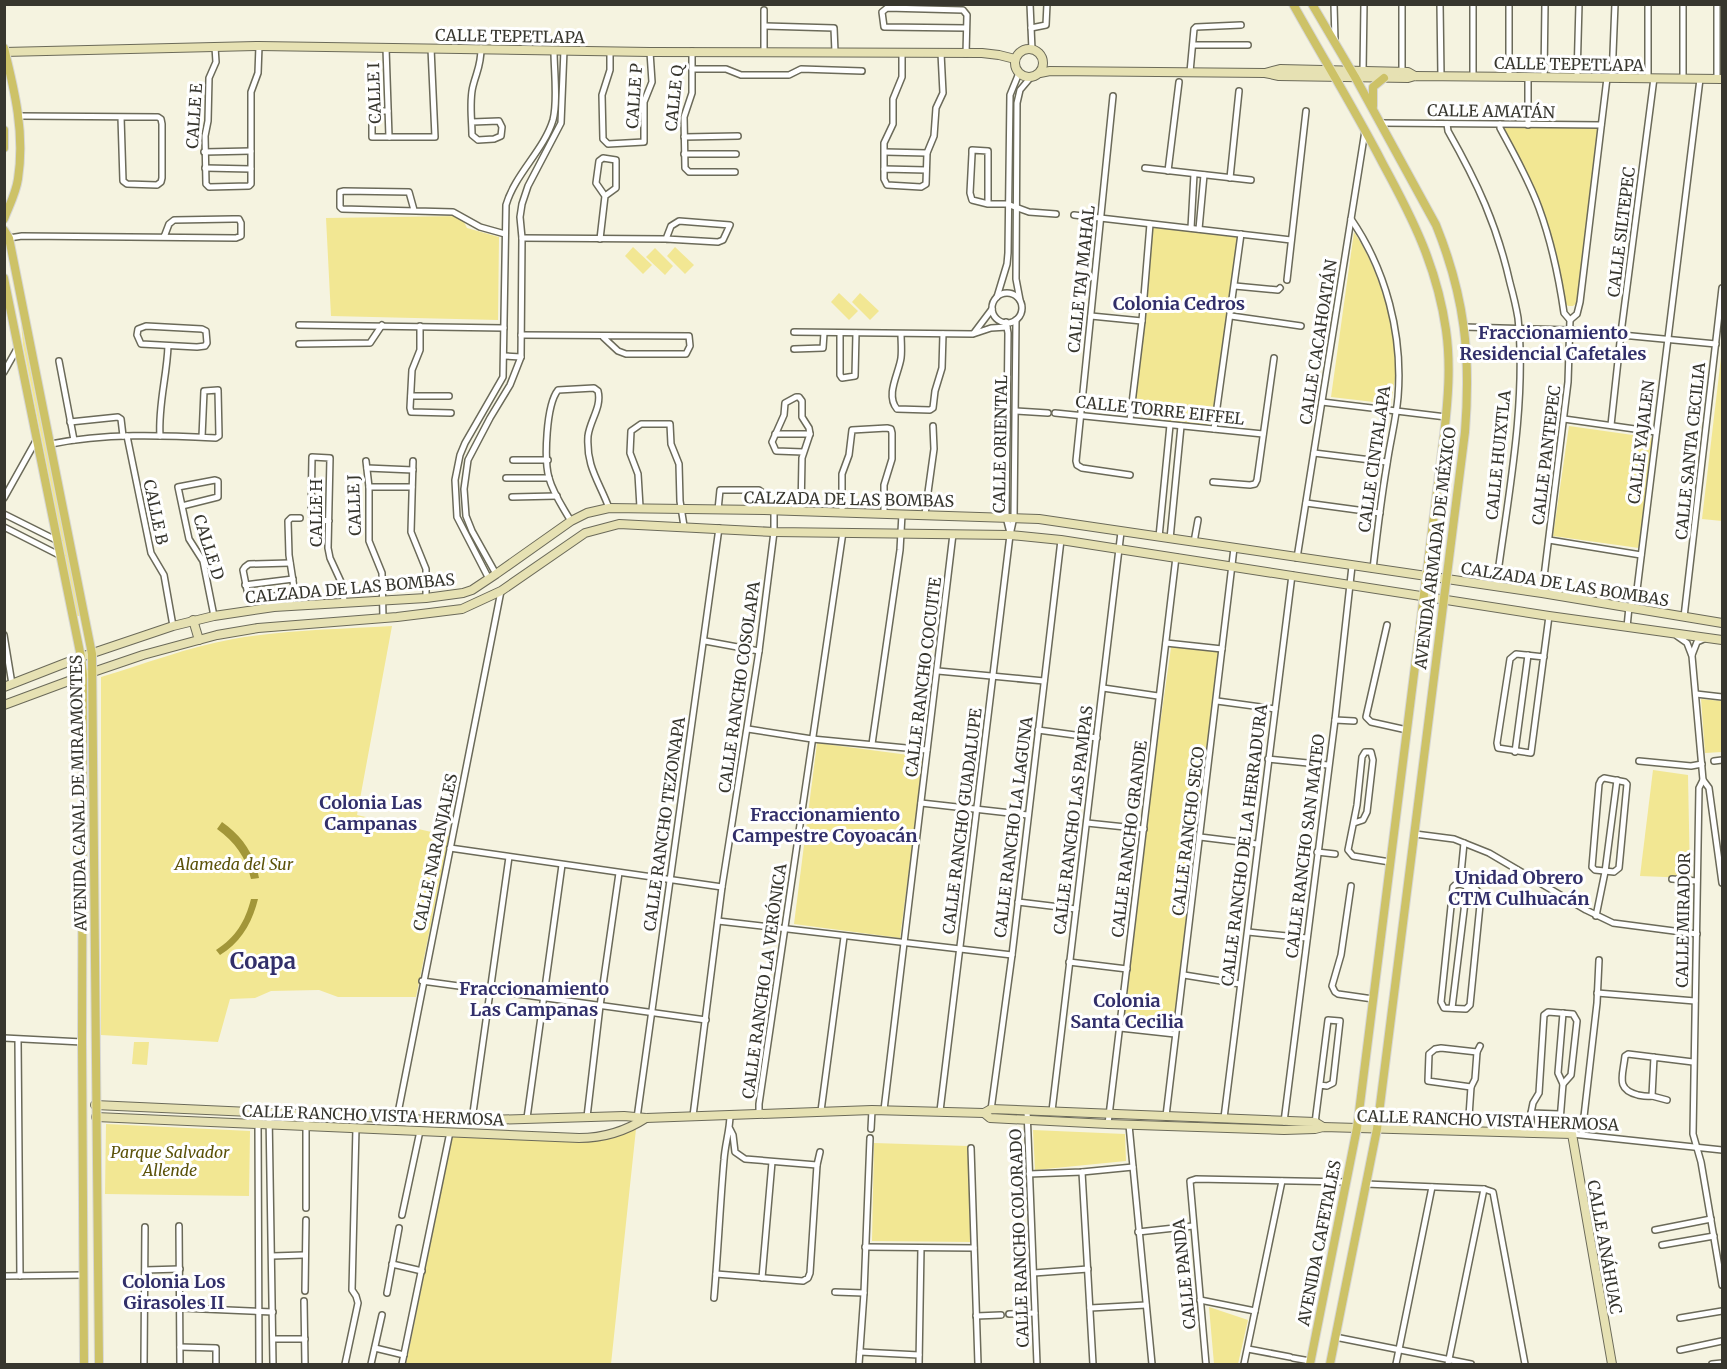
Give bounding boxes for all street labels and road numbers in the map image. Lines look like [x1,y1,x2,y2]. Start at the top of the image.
street label: CALLE TEPETLAPA [435,25,586,47]
street label: CALLE TEPETLAPA [1494,53,1645,75]
street label: CALLE I [363,62,385,124]
street label: CALLE Q [661,62,688,132]
street label: CALLE P [622,63,646,129]
street label: CALLE E [182,82,206,149]
street label: CALLE AMATÁN [1427,100,1556,122]
street label: CALLE SILTEPEC [1603,166,1639,298]
street label: CALLE TAJ MAHAL [1063,204,1099,354]
street label: CALLE CACAHOATÁN [1295,257,1341,426]
street label: CALLE SANTA CECILIA [1671,361,1709,541]
street label: CALLE ORIENTAL [989,375,1011,513]
street label: CALLE YAJALEN [1623,378,1659,505]
street label: CALLE CINTALAPA [1354,384,1394,534]
street label: CALLE PANTEPEC [1528,384,1564,526]
street label: CALLE HUIXTLA [1481,389,1515,521]
street label: CALLE TORRE EIFFEL [1075,391,1245,429]
street label: AVENIDA ARMADA DE MÉXICO [1410,425,1460,671]
street label: CALLE J [343,474,365,536]
street label: CALLE B [139,478,173,547]
street label: CALLE H [306,479,326,547]
street label: CALZADA DE LAS BOMBAS [744,487,954,511]
street label: CALLE D [189,512,229,582]
street label: CALZADA DE LAS BOMBAS [1460,558,1670,610]
street label: CALZADA DE LAS BOMBAS [244,569,456,607]
street label: CALLE RANCHO COCUITE [901,575,945,778]
street label: CALLE RANCHO COSOLAPA [714,579,764,794]
street label: AVENIDA CANAL DE MIRAMONTES [66,655,90,932]
street label: CALLE RANCHO DE LA HERRADURA [1217,702,1271,987]
street label: CALLE RANCHO LAS PAMPAS [1049,704,1097,936]
street label: CALLE RANCHO GUADALUPE [938,706,986,935]
street label: CALLE RANCHO TEZONAPA [639,715,689,932]
street label: CALLE RANCHO LA LAGUNA [990,715,1037,939]
street label: CALLE RANCHO SAN MATEO [1281,732,1329,959]
street label: CALLE RANCHO GRANDE [1107,739,1151,938]
street label: CALLE RANCHO SECO [1168,745,1208,917]
street label: CALLE NARANJALES [409,772,461,932]
street label: CALLE MIRADOR [1672,851,1694,988]
street label: CALLE RANCHO LA VERÓNICA [738,861,791,1100]
street label: CALLE RANCHO VISTA HERMOSA [242,1100,505,1130]
street label: CALLE RANCHO VISTA HERMOSA [1357,1105,1620,1135]
street label: CALLE RANCHO COLORADO [1005,1128,1033,1348]
street label: AVENIDA CAFETALES [1293,1158,1345,1329]
street label: CALLE ANÁHUAC [1583,1178,1627,1316]
street label: CALLE PANDA [1168,1217,1200,1330]

